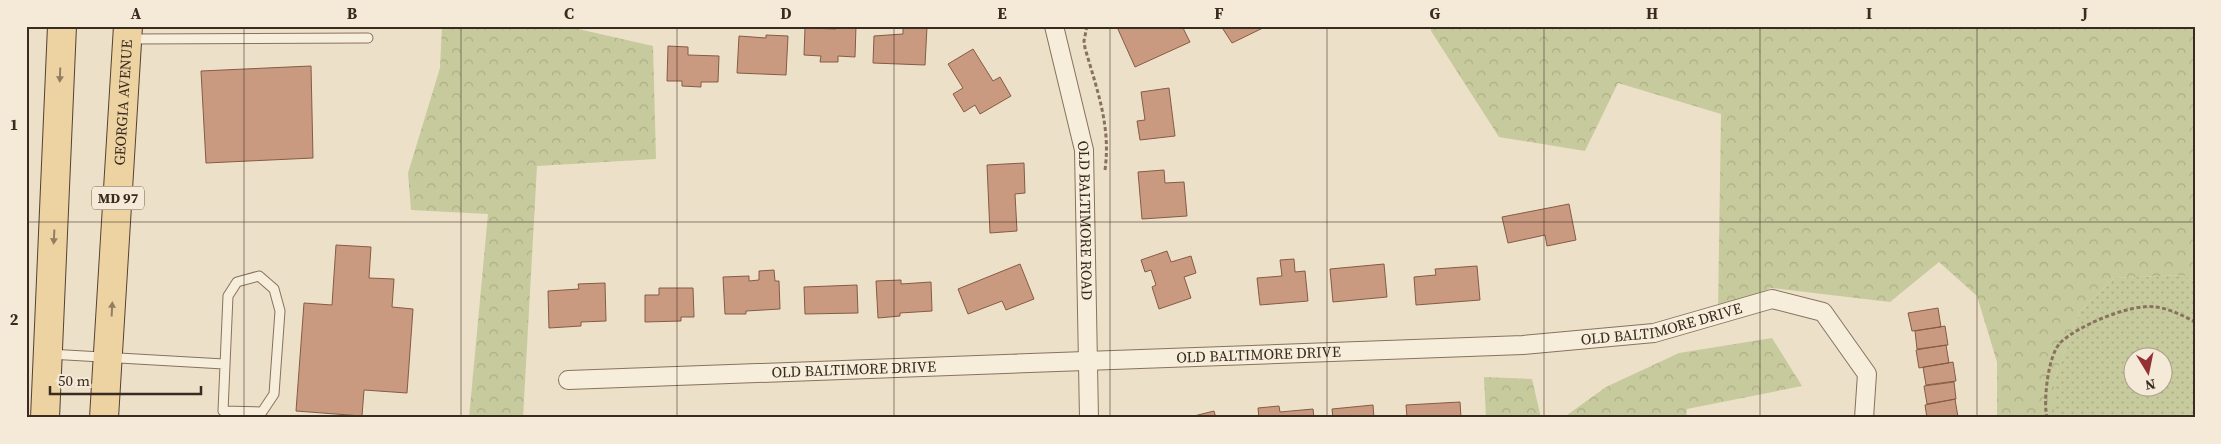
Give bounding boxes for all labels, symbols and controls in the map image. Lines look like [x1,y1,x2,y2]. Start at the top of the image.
text: A [131,2,142,24]
text: B [347,2,358,24]
text: C [564,2,574,24]
text: D [780,2,792,24]
text: E [997,2,1007,24]
text: F [1214,2,1224,24]
text: G [1430,2,1441,24]
text: H [1646,2,1658,24]
text: I [1866,2,1872,24]
text: J [2081,2,2088,24]
street label: GEORGIA AVENUE [108,39,137,166]
one-way arrow [56,67,64,83]
text: 1 [10,113,18,135]
street label: OLD BALTIMORE ROAD [1072,138,1098,301]
road number: MD 97 [92,187,144,210]
one-way arrow [49,230,57,246]
street label: OLD BALTIMORE DRIVE [1580,297,1744,350]
one-way arrow [108,301,116,317]
text: 2 [10,308,19,330]
street label: OLD BALTIMORE DRIVE [1176,341,1341,368]
north arrow [2124,346,2174,396]
street label: OLD BALTIMORE DRIVE [771,356,936,383]
scale bar [50,364,201,396]
text: 50 m [58,370,90,391]
text: N [2143,374,2157,396]

